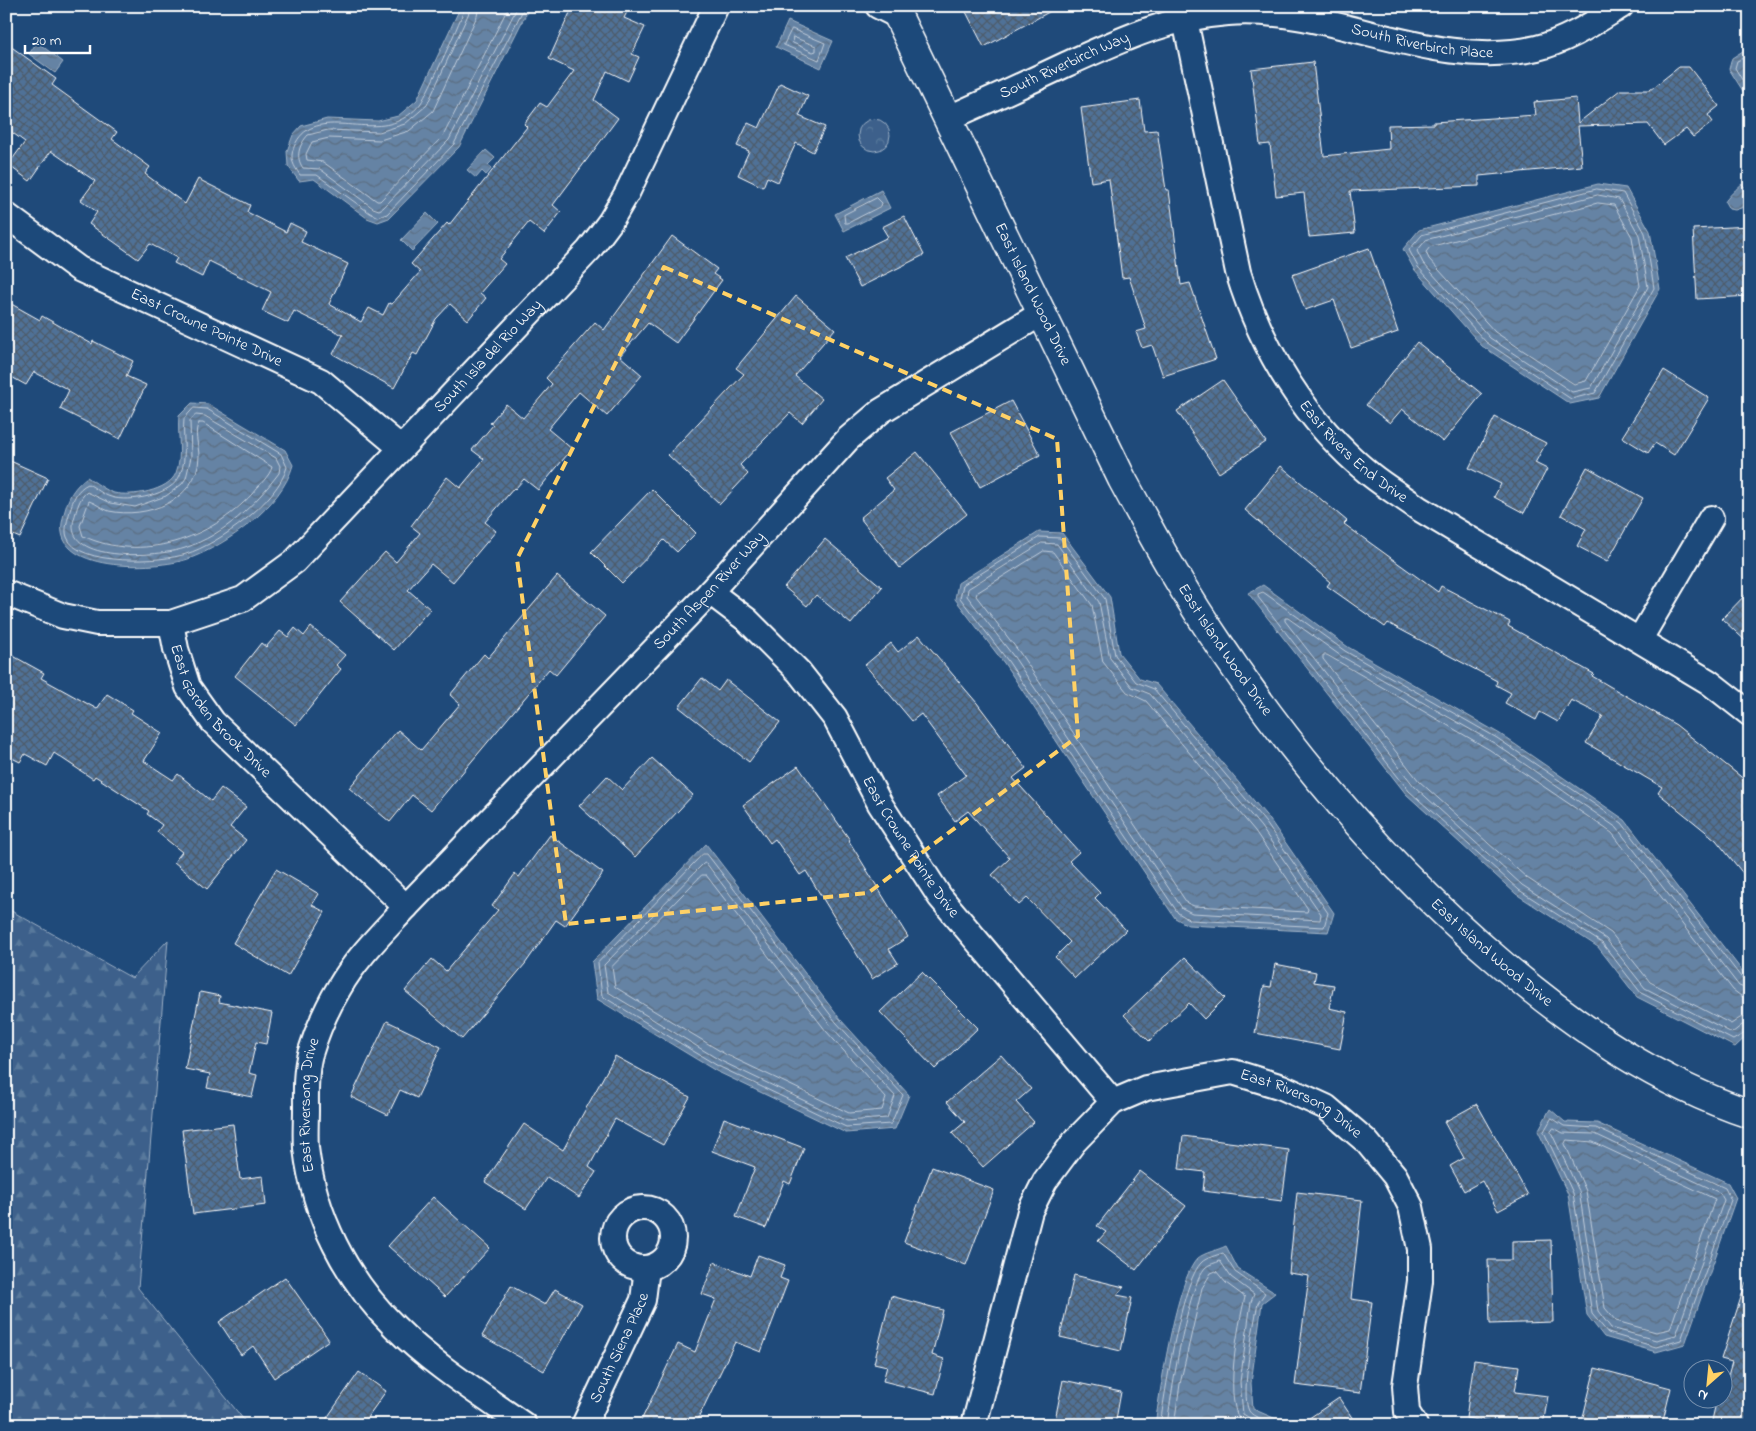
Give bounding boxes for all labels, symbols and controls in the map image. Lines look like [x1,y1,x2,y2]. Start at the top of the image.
street label: South Riverbirch Place [1349,17,1494,65]
scale bar [25,22,90,54]
street label: South Riverbirch Way [996,26,1133,106]
text: 20 m [32,30,62,52]
street label: East Island Wood Drive [988,219,1078,370]
street label: East Crowne Pointe Drive [126,282,287,374]
street label: South Isla del Rio Way [429,294,548,419]
street label: East Rivers End Drive [1293,395,1413,510]
street label: South Aspen River Way [648,526,771,656]
street label: East Island Wood Drive [1171,579,1279,722]
street label: East Garden Brook Drive [163,641,277,784]
street label: East Crowne Pointe Drive [855,772,965,924]
street label: East Island Wood Drive [1424,893,1558,1013]
street label: East Riversong Drive [294,1034,327,1175]
street label: East Riversong Drive [1237,1063,1368,1145]
street label: South Siena Place [584,1291,656,1407]
north arrow [1684,1358,1734,1408]
text: N [1694,1383,1712,1406]

